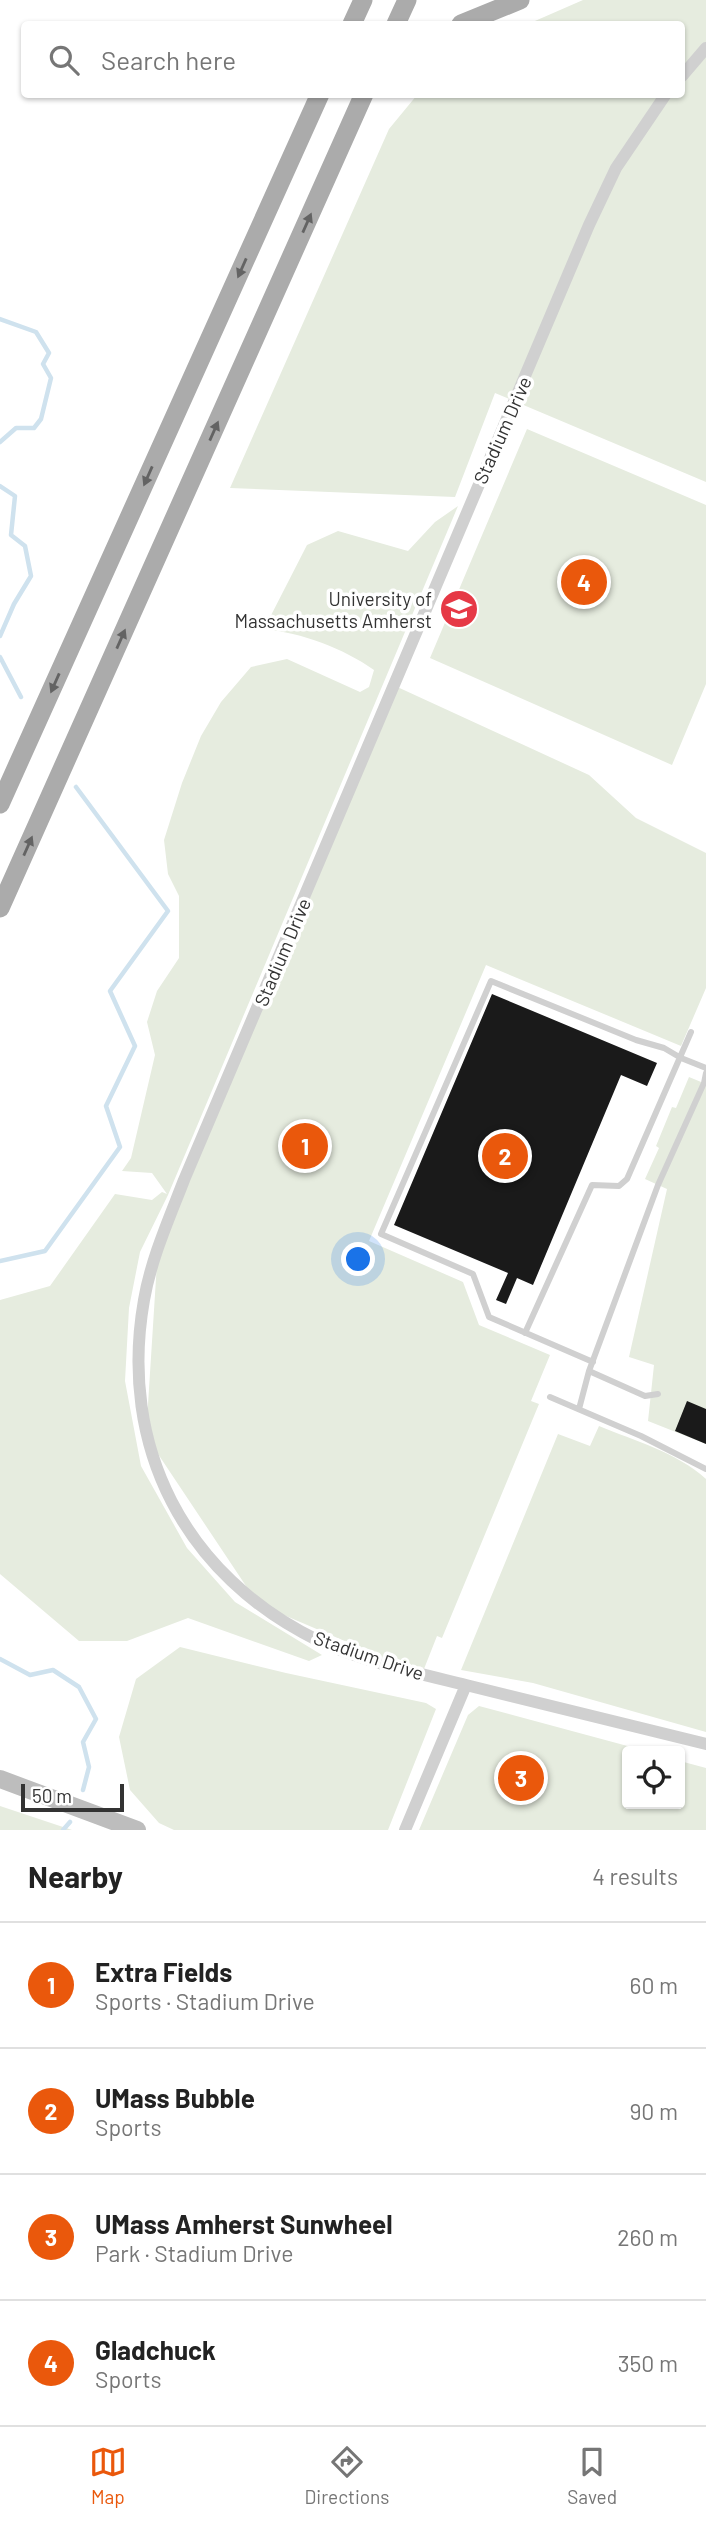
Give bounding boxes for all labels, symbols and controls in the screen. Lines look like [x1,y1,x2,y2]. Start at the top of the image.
search box [21,21,685,98]
icon: search [45,41,83,79]
text: Search here [101,44,236,75]
one-way arrow [301,213,313,233]
one-way arrow [236,258,247,279]
street label: Stadium Drive [468,373,536,487]
one-way arrow [208,421,220,441]
one-way arrow [142,466,154,486]
pin: 4 [561,556,607,608]
place label: University of Massachusetts Amherst [234,587,432,632]
school or university icon: University of Massachusetts Amherst [438,588,480,630]
one-way arrow [116,628,127,649]
one-way arrow [49,673,61,693]
one-way arrow [22,836,34,856]
street label: Stadium Drive [249,895,315,1009]
pin: 1 [282,1120,328,1172]
pin: 2 [482,1130,528,1182]
your location [341,1242,375,1276]
street label: Stadium Drive [311,1625,427,1685]
map controls [622,1746,685,1809]
button: locate [622,1746,685,1809]
pin: 3 [498,1752,544,1804]
scale bar [21,1781,124,1813]
text: 50 m [32,1784,72,1807]
text: Nearby [28,1858,123,1894]
text: 4 results [592,1862,678,1890]
text: Extra Fields [95,1956,232,1987]
text: 1 [47,1971,55,1999]
text: 60 m [630,1971,678,1999]
text: Sports · Stadium Drive [95,1987,315,2015]
text: UMass Bubble [95,2082,255,2113]
text: 2 [45,2097,57,2125]
text: 90 m [629,2097,678,2125]
text: Sports [95,2113,162,2141]
text: UMass Amherst Sunwheel [95,2208,393,2239]
text: 3 [45,2223,57,2251]
text: 260 m [617,2223,678,2251]
text: Park · Stadium Drive [95,2239,293,2267]
text: Gladchuck [95,2334,216,2365]
text: 4 [44,2349,58,2377]
text: 350 m [618,2349,678,2377]
text: Sports [95,2365,162,2393]
tab: Map [89,2443,127,2508]
tab: Directions [305,2443,390,2508]
tab: Saved [567,2443,617,2508]

